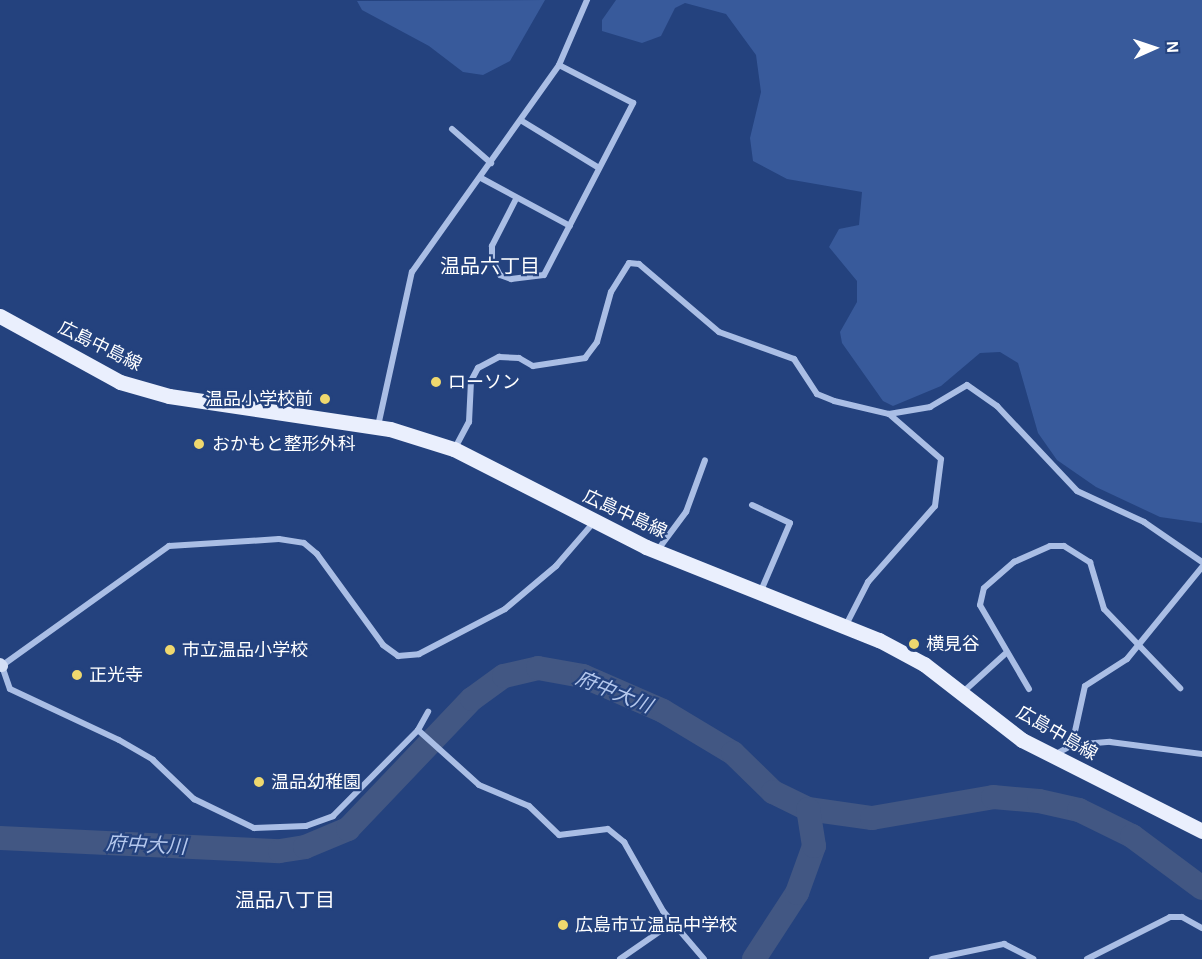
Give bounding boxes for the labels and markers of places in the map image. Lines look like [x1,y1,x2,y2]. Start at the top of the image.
place label: ローソン [448,371,520,393]
marker: ローソン [429,375,443,389]
place label: 温品小学校前 [205,388,313,410]
marker: 温品小学校前 [318,392,332,406]
place label: おかもと整形外科 [212,433,356,455]
marker: おかもと整形外科 [190,435,208,453]
place label: 横見谷 [926,633,980,655]
marker: 横見谷 [907,637,921,651]
place label: 市立温品小学校 [182,639,308,661]
marker: 市立温品小学校 [163,643,177,657]
place label: 正光寺 [89,664,143,686]
marker: 正光寺 [70,668,84,682]
place label: 温品幼稚園 [271,771,361,793]
marker: 温品幼稚園 [252,775,266,789]
place label: 広島市立温品中学校 [575,914,737,936]
marker: 広島市立温品中学校 [556,918,570,932]

